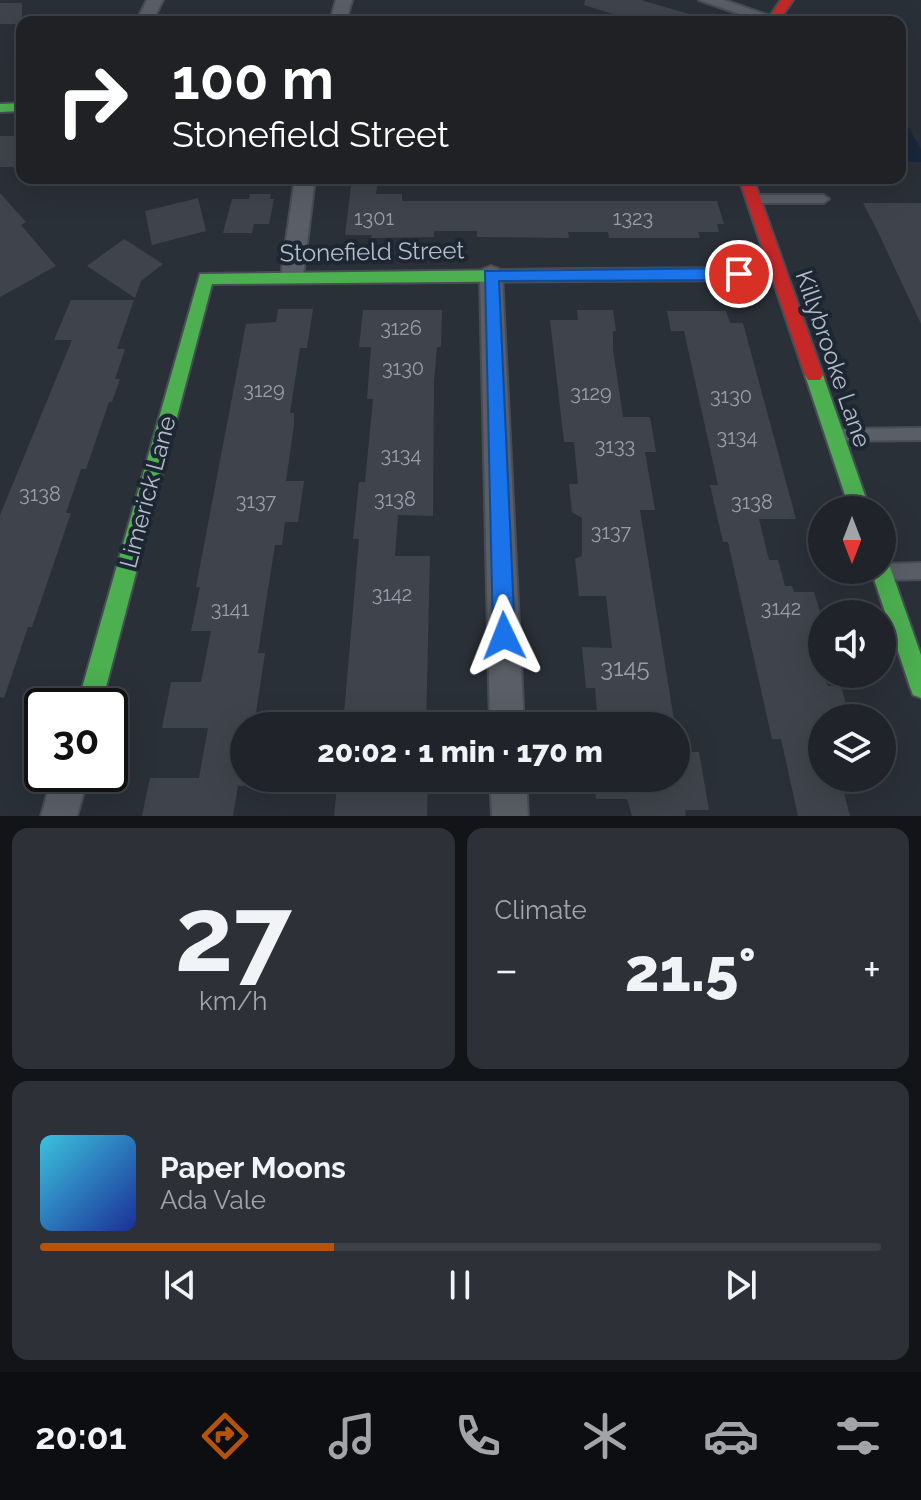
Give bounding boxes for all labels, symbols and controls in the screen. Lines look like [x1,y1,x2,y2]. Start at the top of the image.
text: 100 m [172,46,334,112]
icon: right [40,48,144,152]
text: Stonefield Street [172,113,449,155]
house number: 1301 [354,206,394,230]
house number: 1323 [613,206,653,230]
street label: Stonefield Street [279,235,465,268]
pin [705,240,773,308]
icon: arrive [717,252,761,296]
street label: Killybrooke Lane [790,267,877,451]
house number: 3126 [380,316,422,340]
house number: 3130 [382,356,424,380]
house number: 3129 [243,378,285,402]
house number: 3129 [570,381,612,405]
house number: 3130 [710,384,752,408]
street label: Limerick Lane [113,413,182,571]
house number: 3134 [717,425,757,449]
house number: 3133 [595,434,635,458]
house number: 3134 [381,443,421,467]
house number: 3138 [19,482,61,506]
house number: 3138 [374,487,416,511]
house number: 3137 [236,489,277,513]
house number: 3138 [731,490,773,514]
north arrow [808,496,896,584]
map controls [808,496,896,792]
house number: 3137 [591,520,632,544]
house number: 3142 [372,582,412,606]
position arrow [462,594,546,678]
house number: 3142 [761,596,801,620]
house number: 3141 [211,597,250,621]
button: sound [808,600,896,688]
house number: 3145 [600,653,650,682]
speed limit sign: 30 [24,688,128,792]
button: layers [808,704,896,792]
text: 20:02 · 1 min · 170 m [317,734,603,769]
text: 27 [175,873,292,995]
text: Climate [495,895,587,925]
text: 21.5° [625,935,756,1005]
text: − [495,944,518,995]
text: + [863,944,881,995]
text: km/h [199,986,268,1016]
text: Paper Moons [160,1150,346,1185]
text: Ada Vale [160,1185,266,1215]
icon: previous [158,1263,202,1307]
icon: pause [438,1263,482,1307]
icon: next [719,1263,763,1307]
icon: directions [197,1408,253,1464]
icon: music [324,1408,380,1464]
icon: phone [450,1408,506,1464]
icon: climate [577,1408,633,1464]
icon: car [703,1408,759,1464]
icon: filters [830,1408,886,1464]
text: 20:01 [35,1415,126,1457]

